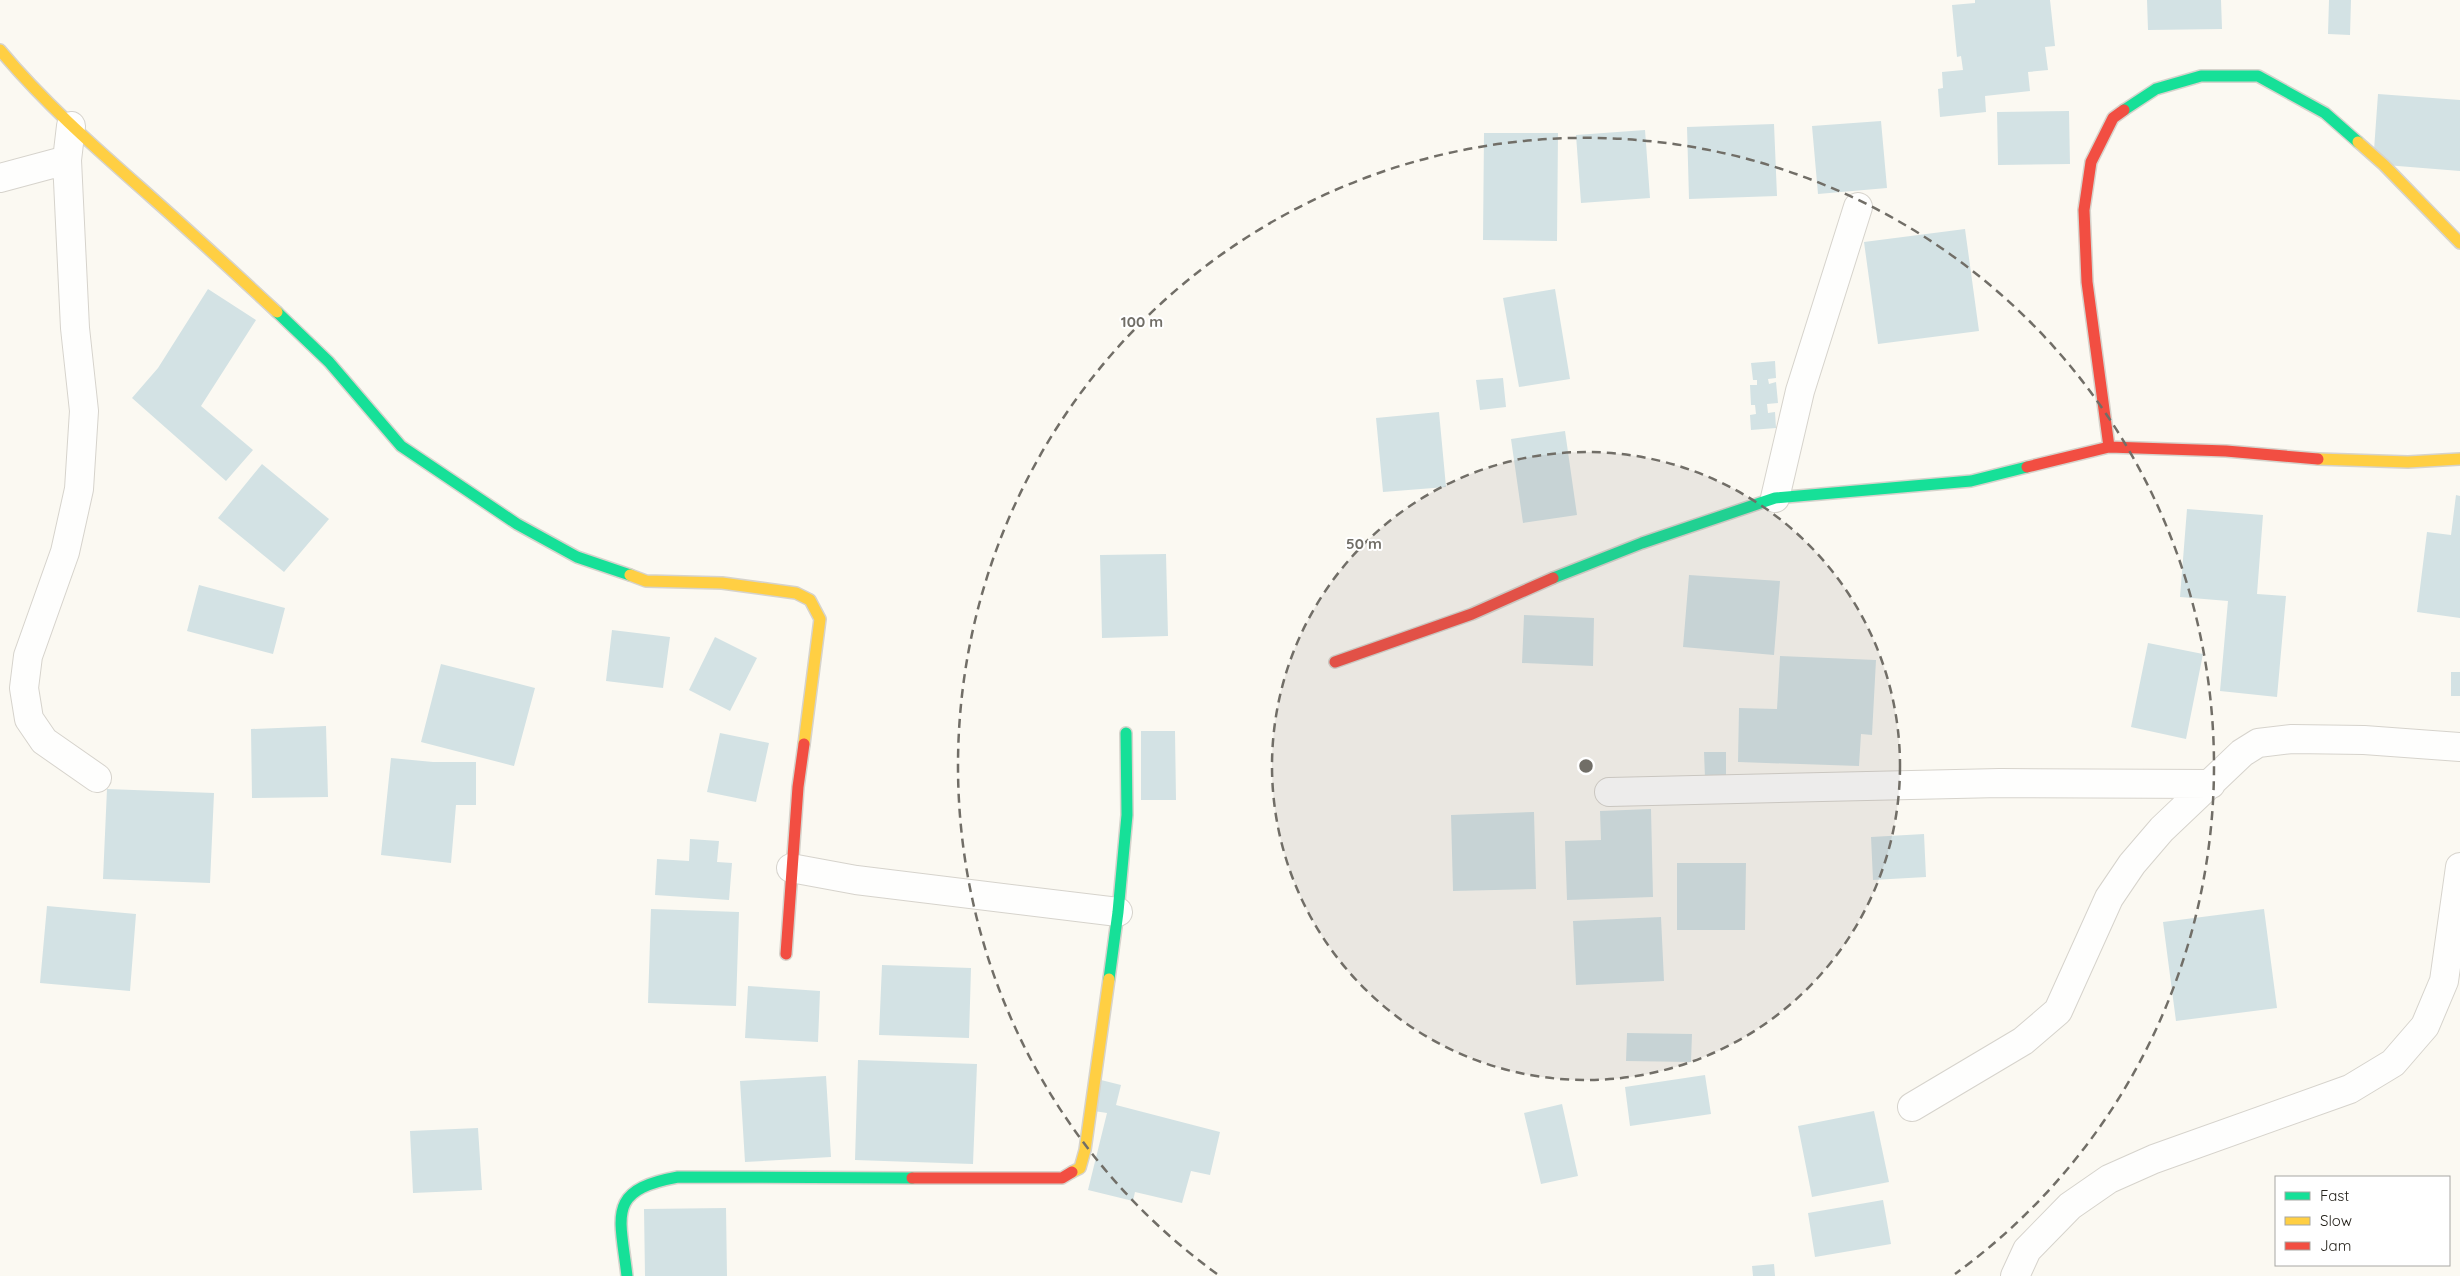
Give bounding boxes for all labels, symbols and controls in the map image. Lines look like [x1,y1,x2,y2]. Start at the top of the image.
text: 100 m [1121,312,1163,331]
text: 50 m [1346,534,1382,553]
centre of rings [1577,757,1595,775]
legend [2275,1176,2450,1266]
text: Fast [2320,1186,2349,1205]
text: Slow [2320,1211,2352,1230]
text: Jam [2320,1236,2351,1255]

